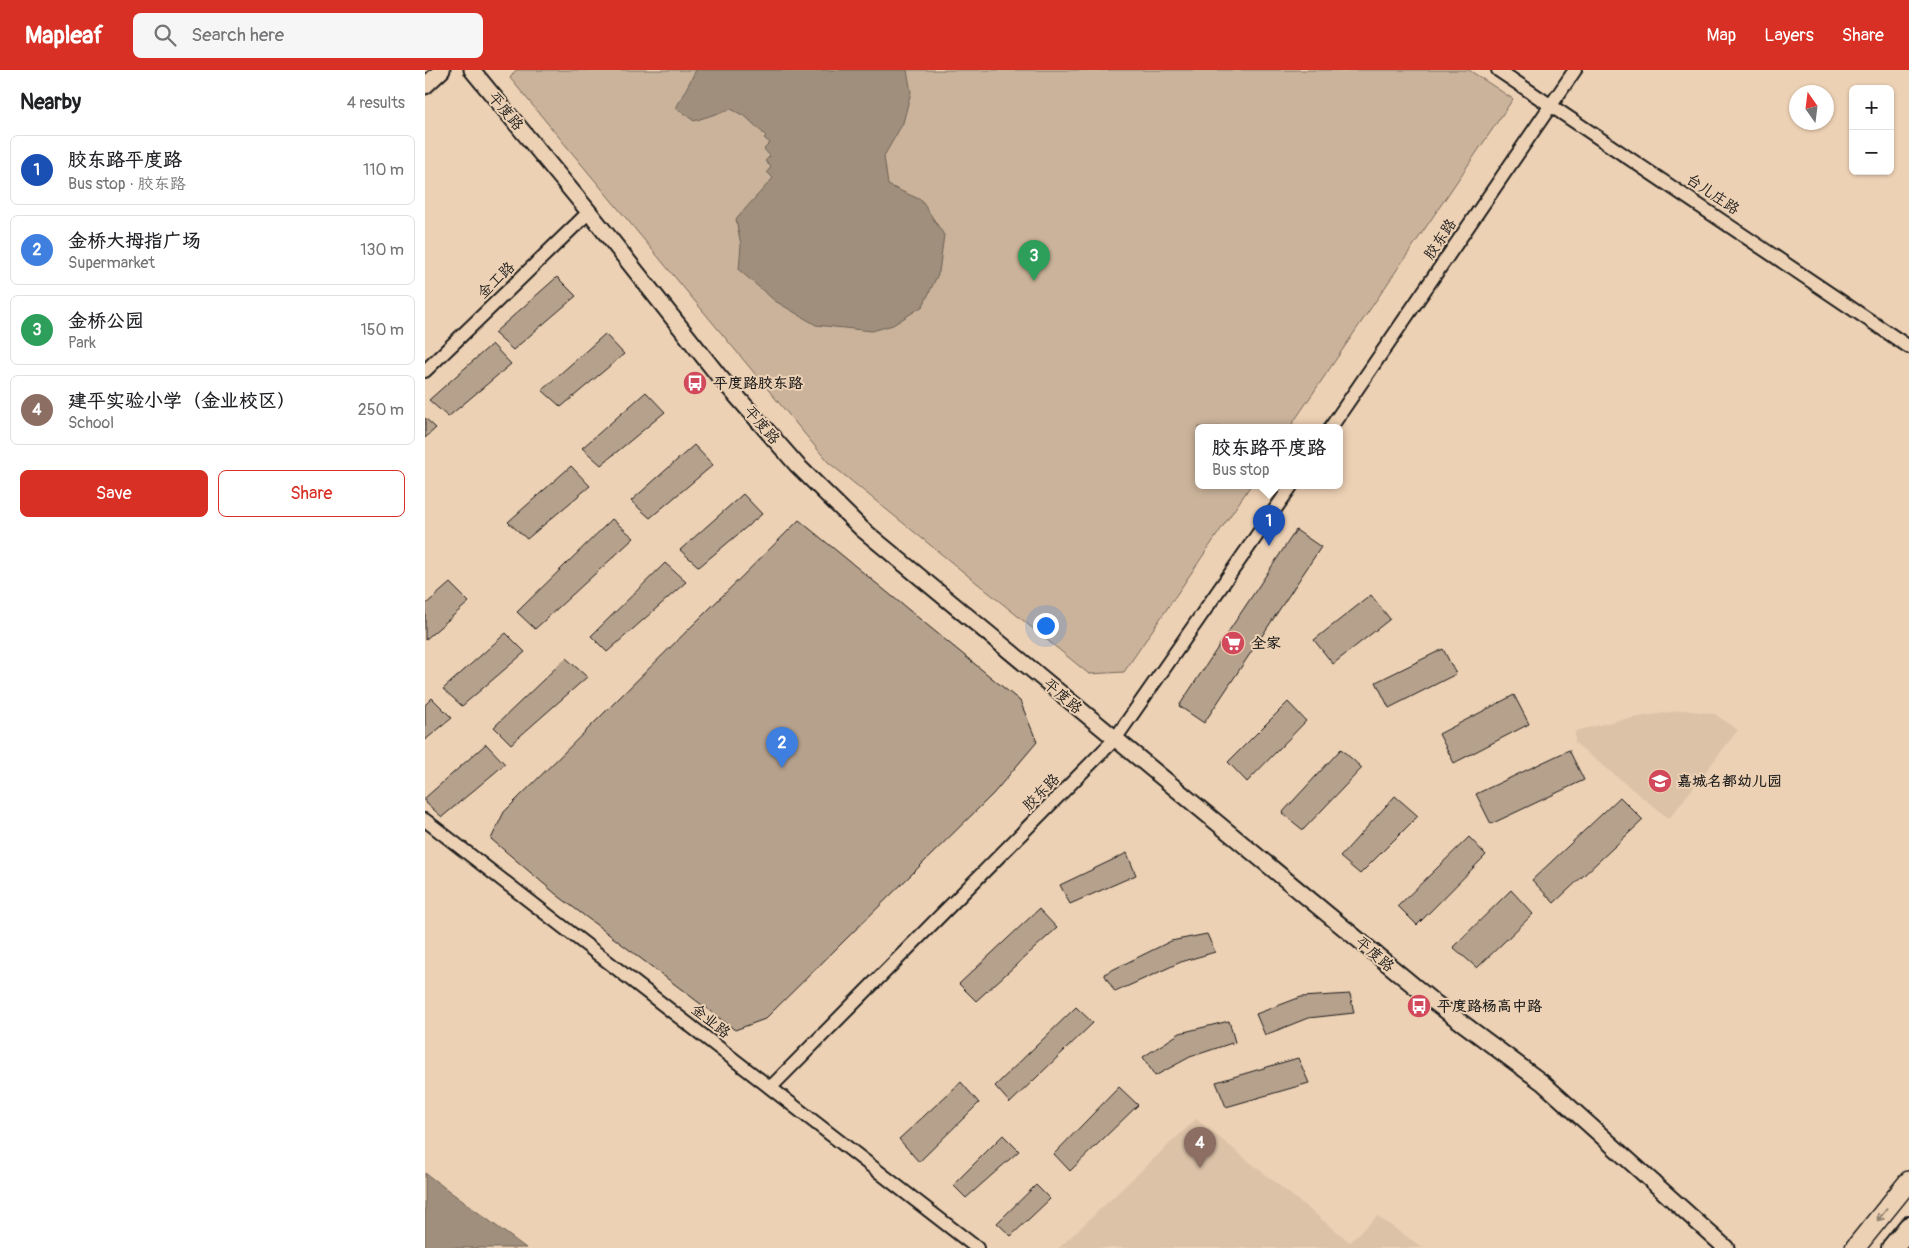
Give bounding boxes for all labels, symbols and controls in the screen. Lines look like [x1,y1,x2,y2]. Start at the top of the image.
search box [133,13,483,58]
text: Mapleaf [25,21,103,50]
icon: search [151,21,179,49]
text: Search here [191,23,284,47]
text: Map [1707,24,1736,47]
text: Layers [1764,24,1814,47]
text: Share [1842,24,1884,47]
north arrow [1789,85,1834,130]
map controls [1849,85,1894,175]
button: + [1849,85,1894,130]
street label: 平度路 [484,88,527,135]
text: Nearby [20,89,81,116]
text: 4 results [347,93,405,113]
button: − [1849,130,1894,175]
text: 胶东路平度路 [68,148,182,172]
text: 1 [34,160,40,180]
text: 110 m [363,160,404,180]
street label: 台儿庄路 [1683,170,1743,219]
text: Bus stop · 胶东路 [68,174,186,194]
street label: 胶东路 [1420,215,1461,263]
text: 金桥大拇指广场 [68,229,201,253]
text: 2 [33,240,41,260]
text: 130 m [360,240,404,260]
pin: 3 [1018,240,1050,281]
text: Supermarket [68,253,155,273]
street label: 金工路 [474,258,519,303]
text: 金桥公园 [68,309,144,333]
text: 3 [33,320,41,340]
text: 150 m [360,320,404,340]
text: Park [68,333,96,353]
bus stop icon: 平度路胶东路 [682,370,708,396]
place label: 平度路胶东路 [713,374,803,393]
text: 建平实验小学（金业校区） [68,389,296,413]
text: 4 [32,400,42,420]
text: 250 m [358,400,404,420]
street label: 平度路 [740,402,784,449]
text: School [68,413,114,433]
popup [1195,424,1343,489]
text: 胶东路平度路 [1212,436,1326,460]
text: Bus stop [1212,460,1270,480]
button: Save [20,470,208,517]
button: Share [218,470,405,517]
pin: 1 [1253,505,1285,546]
your location [1033,613,1059,639]
supermarket icon: 全家 [1220,630,1246,656]
place label: 全家 [1251,634,1281,653]
street label: 平度路 [1039,675,1086,718]
pin: 2 [766,727,798,768]
school or university icon: 嘉城名都幼儿园 [1647,768,1673,794]
street label: 胶东路 [1019,770,1064,815]
place label: 嘉城名都幼儿园 [1677,772,1782,791]
street label: 平度路 [1351,933,1398,976]
bus stop icon: 平度路杨高中路 [1406,993,1432,1019]
place label: 平度路杨高中路 [1437,997,1542,1016]
street label: 金业路 [687,1000,734,1043]
pin: 4 [1184,1127,1216,1168]
one-way arrow [1876,1208,1887,1221]

